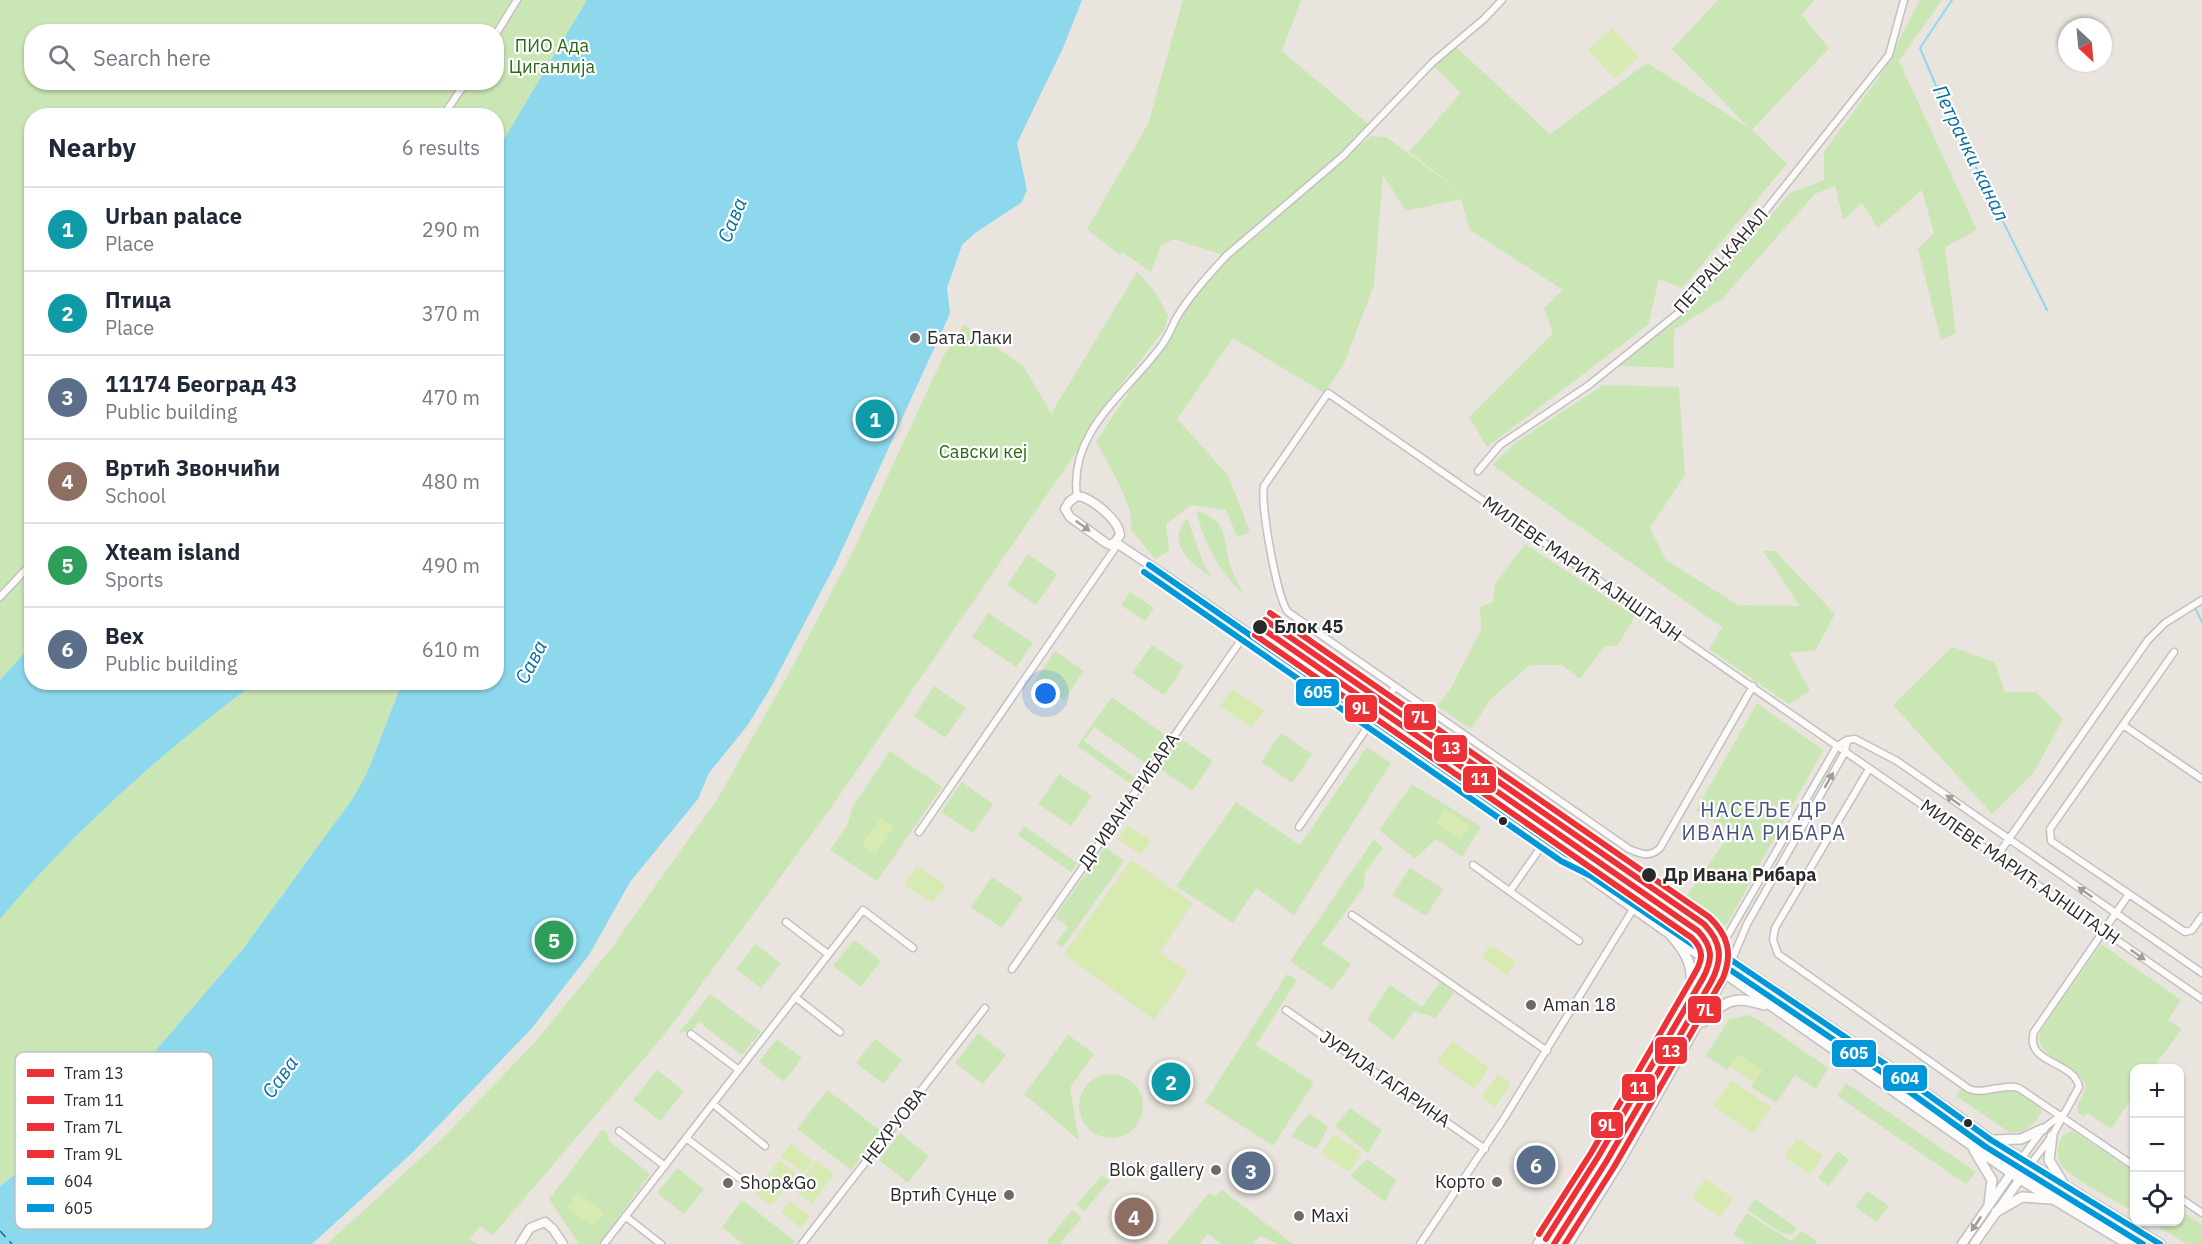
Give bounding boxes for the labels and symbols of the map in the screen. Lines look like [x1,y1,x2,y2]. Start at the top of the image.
north arrow [2058,18,2112,72]
park label: ПИО Ада Циганлија [509,34,596,78]
water label: Петрачки канал [1927,80,2016,226]
water label: Сава [710,193,753,246]
street label: ПЕТРАЦ КАНАЛ [1668,203,1773,318]
place label: Бата Лаки [927,326,1012,349]
marker: Бата Лаки [908,331,922,345]
pin: 1 [856,396,894,442]
park label: Савски кеј [939,440,1027,463]
street label: МИЛЕВЕ МАРИЋ АЈНШТАЈН [1478,491,1687,646]
one-way arrow [1076,520,1091,532]
place label: Блок 45 [1274,615,1344,638]
marker: Блок 45 [1251,618,1269,636]
water label: Сава [508,635,553,688]
line badge: 605 [1295,678,1340,707]
your location [1031,679,1060,708]
text: 605 [1304,682,1333,702]
line badge: 9L [1344,694,1378,723]
text: 9L [1352,698,1370,718]
line badge: 7L [1403,703,1437,731]
text: 7L [1411,707,1429,727]
street label: ДР ИВАНА РИБАРА [1073,728,1184,873]
line badge: 13 [1433,734,1468,763]
text: 13 [1441,738,1461,758]
line badge: 11 [1462,765,1497,794]
text: 11 [1470,769,1490,789]
one-way arrow [1824,771,1834,788]
street label: МИЛЕВЕ МАРИЋ АЈНШТАЈН [1916,794,2125,949]
one-way arrow [1945,794,1961,806]
district label: НАСЕЉЕ ДР ИВАНА РИБАРА [1681,796,1847,846]
unlabelled marker [1497,815,1509,827]
place label: Др Ивана Рибара [1663,863,1816,886]
marker: Др Ивана Рибара [1640,866,1658,884]
one-way arrow [2077,886,2093,898]
pin: 5 [534,918,574,962]
one-way arrow [2130,949,2146,961]
place label: Aman 18 [1543,993,1616,1016]
line badge: 7L [1687,995,1722,1024]
marker: Aman 18 [1524,998,1538,1012]
text: 7L [1696,1000,1714,1020]
street label: ЈУРИЈА ГАГАРИНА [1315,1025,1455,1133]
line badge: 13 [1654,1036,1688,1065]
line badge: 605 [1831,1039,1877,1068]
text: 13 [1661,1041,1681,1061]
text: 605 [1840,1043,1869,1063]
water label: Сава [255,1050,304,1103]
legend [15,1052,213,1229]
pin: 2 [1152,1060,1190,1104]
text: Tram 13 [64,1063,124,1083]
line badge: 604 [1882,1064,1928,1092]
text: 604 [1891,1068,1920,1088]
line badge: 11 [1621,1073,1656,1102]
text: 11 [1629,1078,1649,1098]
street label: НЕХРУОВА [856,1082,931,1169]
text: Tram 11 [64,1090,124,1110]
line badge: 9L [1590,1111,1624,1139]
text: 9L [1598,1115,1616,1135]
text: Tram 7L [64,1117,122,1137]
unlabelled marker [1962,1117,1974,1129]
pin: 6 [1516,1142,1556,1188]
text: Tram 9L [64,1144,122,1164]
pin: 3 [1232,1148,1270,1194]
place label: Blok gallery [1109,1158,1204,1181]
marker: Blok gallery [1209,1163,1223,1177]
place label: Корто [1435,1170,1485,1193]
text: 604 [64,1171,93,1191]
place label: Shop&Go [740,1171,816,1194]
marker: Корто [1490,1175,1504,1189]
marker: Shop&Go [721,1176,735,1190]
place label: Вртић Сунце [890,1183,997,1206]
marker: Вртић Сунце [1002,1188,1016,1202]
pin: 4 [1114,1194,1154,1240]
text: 605 [64,1198,93,1218]
place label: Maxi [1311,1204,1349,1227]
marker: Maxi [1292,1209,1306,1223]
one-way arrow [1970,1216,1981,1232]

